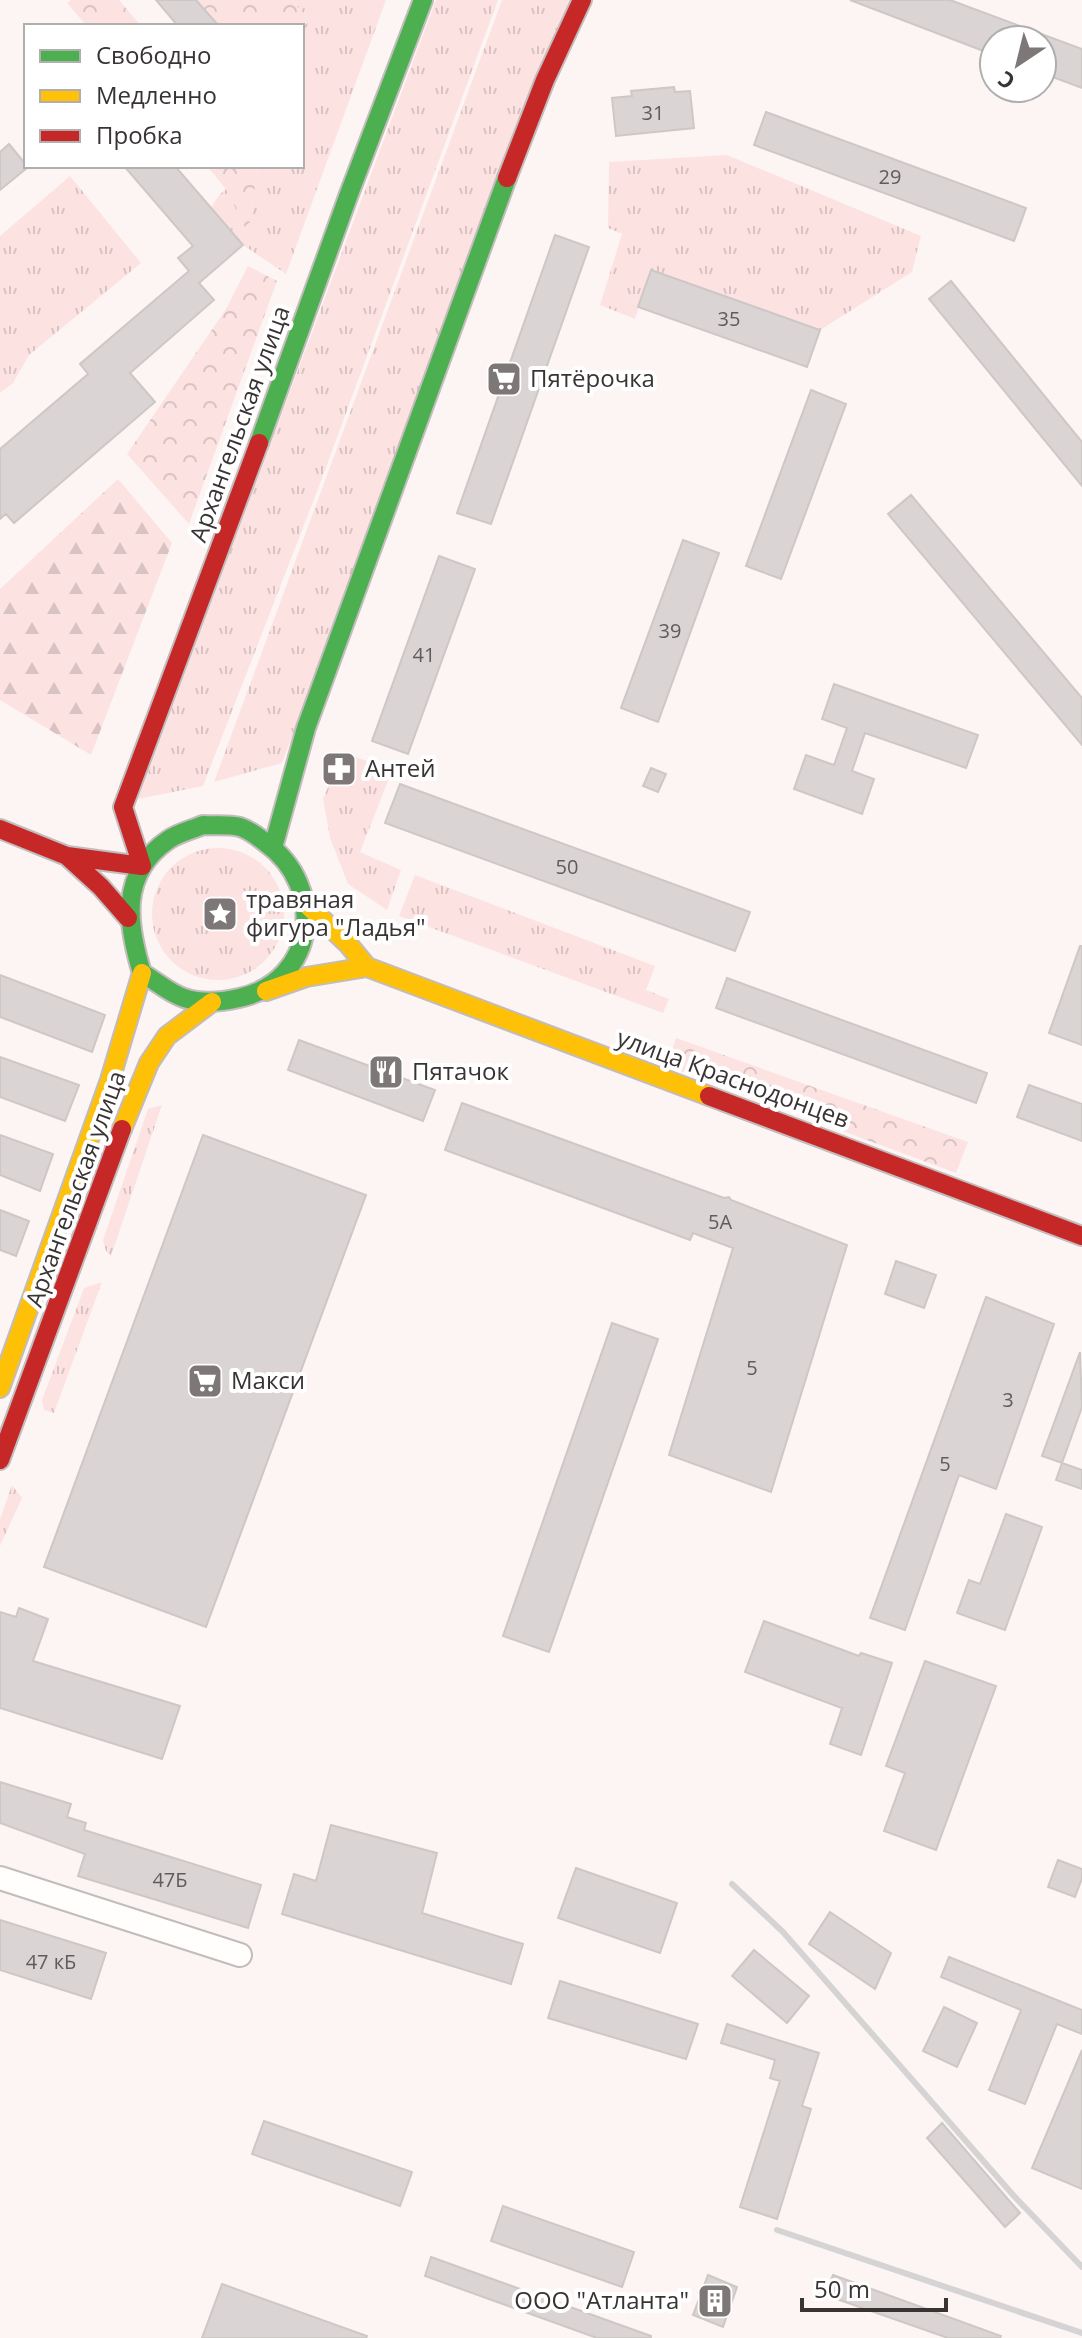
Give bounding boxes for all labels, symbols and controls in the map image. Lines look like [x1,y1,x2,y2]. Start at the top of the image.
legend [24,24,304,168]
north arrow [978,24,1058,104]
text: Свободно [96,38,211,71]
text: С [992,65,1020,98]
text: Медленно [96,78,217,111]
house number: 31 [642,99,664,126]
text: Пробка [96,118,183,151]
house number: 29 [879,163,901,190]
street label: Архангельская улица [181,301,297,546]
house number: 35 [718,305,740,332]
supermarket icon: Пятёрочка [485,360,523,398]
place label: Пятёрочка [530,361,655,394]
house number: 39 [659,617,681,644]
house number: 41 [413,641,435,668]
pharmacy icon: Антей [320,750,358,788]
place label: Антей [365,751,435,784]
house number: 50 [556,853,578,880]
place label: травяная фигура "Ладья" [246,882,426,943]
place icon: травяная фигура "Ладья" [201,895,239,933]
street label: улица Краснодонцев [613,1020,854,1135]
restaurant icon: Пятачок [367,1053,405,1091]
place label: Пятачок [412,1054,509,1087]
street label: Архангельская улица [17,1066,133,1311]
house number: 5А [708,1208,732,1235]
house number: 5 [746,1354,758,1381]
supermarket icon: Макси [186,1362,224,1400]
place label: Макси [231,1363,305,1396]
house number: 3 [1002,1386,1014,1413]
house number: 5 [939,1450,951,1477]
house number: 47Б [152,1866,188,1893]
house number: 47 кБ [26,1948,76,1975]
scale bar [802,2262,946,2312]
text: 50 m [814,2272,870,2305]
building icon: ООО "Атланта" [696,2282,734,2320]
place label: ООО "Атланта" [514,2283,689,2316]

